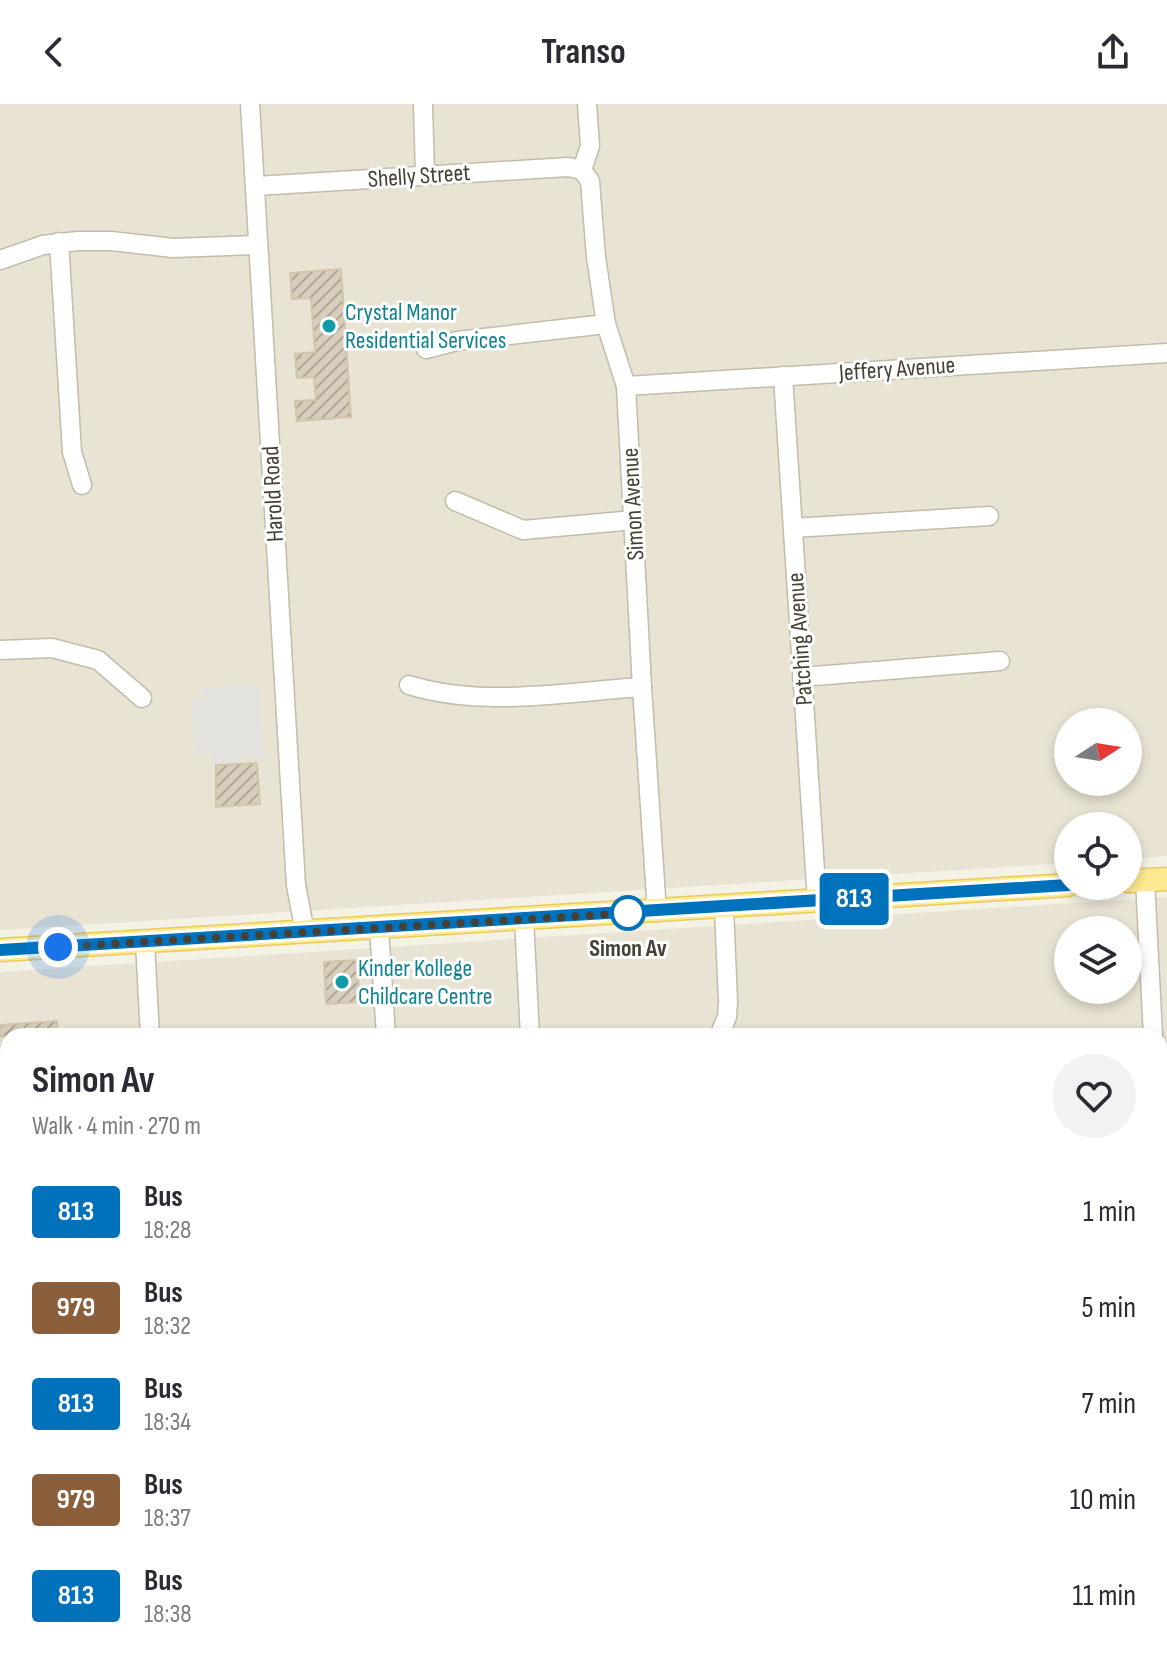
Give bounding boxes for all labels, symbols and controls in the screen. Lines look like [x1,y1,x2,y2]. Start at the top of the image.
icon: back [32,30,76,74]
icon: share [1091,30,1135,74]
text: Transo [541,31,626,74]
street label: Shelly Street [367,158,471,194]
place label: Crystal Manor Residential Services [345,298,506,355]
marker: Crystal Manor Residential Services [320,317,338,335]
street label: Jeffery Avenue [837,350,956,388]
street label: Harold Road [256,445,290,543]
street label: Simon Avenue [616,447,650,561]
street label: Patching Avenue [781,572,819,706]
north arrow [1054,708,1142,796]
map controls [1054,708,1142,1004]
button: locate [1054,812,1142,900]
line badge: 813 [808,873,900,925]
text: 813 [836,882,872,915]
marker: Simon Av [611,896,645,930]
button: layers [1054,916,1142,1004]
your location [38,927,78,967]
place label: Simon Av [589,934,667,963]
place label: Kinder Kollege Childcare Centre [358,954,492,1011]
marker: Kinder Kollege Childcare Centre [333,973,351,991]
button: heart [1052,1054,1136,1138]
text: Simon Av [32,1058,155,1103]
text: Walk · 4 min · 270 m [32,1111,201,1142]
text: Bus [144,1179,183,1215]
text: 1 min [1083,1194,1136,1230]
text: 813 [58,1195,94,1228]
text: 18:28 [144,1215,192,1246]
text: Bus [144,1275,183,1311]
text: 5 min [1082,1290,1136,1326]
text: 979 [57,1291,95,1324]
text: 18:32 [144,1311,191,1342]
text: Bus [144,1371,183,1407]
text: 7 min [1082,1386,1136,1422]
text: 813 [58,1387,94,1420]
text: 18:34 [144,1407,191,1438]
text: Bus [144,1467,183,1503]
text: 10 min [1070,1482,1136,1518]
text: 979 [57,1483,95,1516]
text: 18:37 [144,1503,191,1534]
text: Bus [144,1563,183,1599]
text: 11 min [1073,1578,1136,1614]
text: 813 [58,1579,94,1612]
text: 18:38 [144,1599,192,1630]

